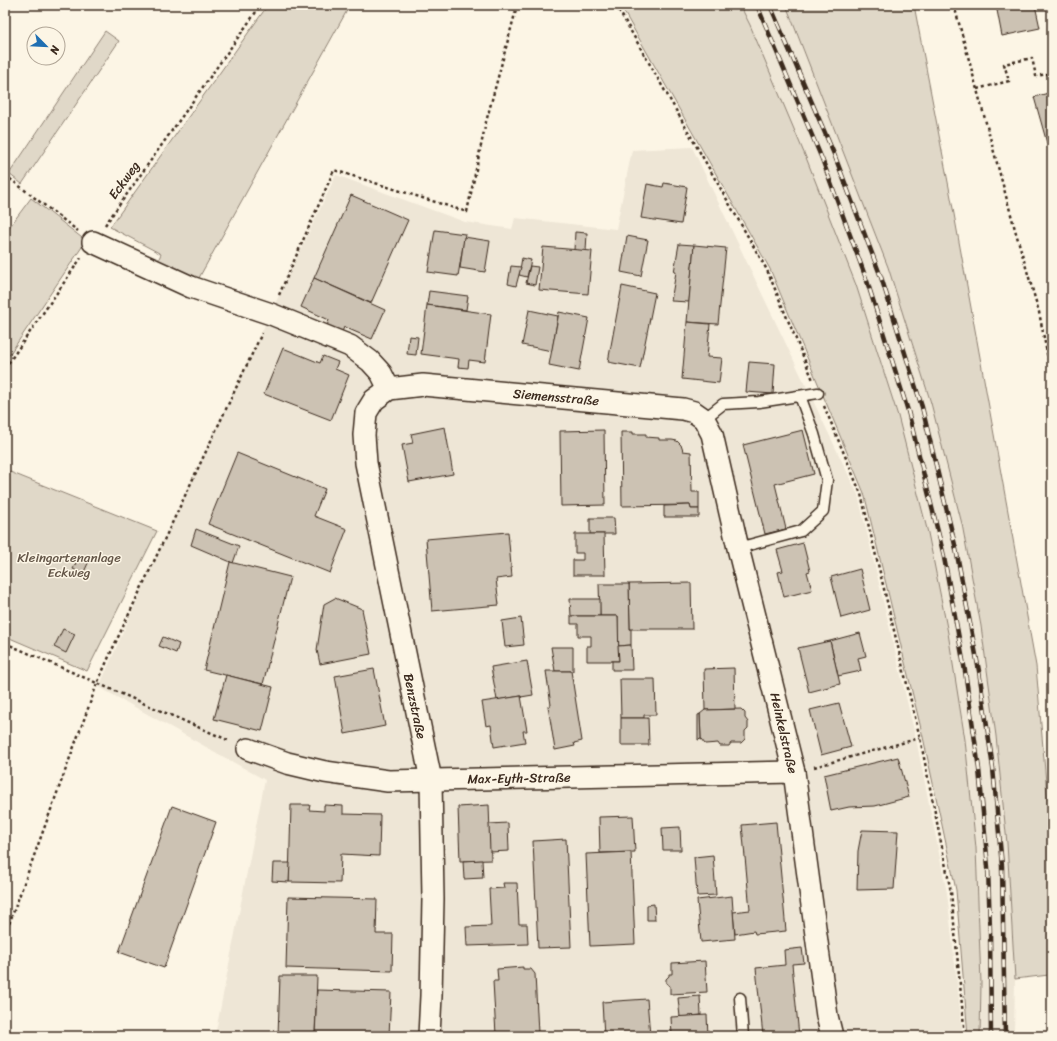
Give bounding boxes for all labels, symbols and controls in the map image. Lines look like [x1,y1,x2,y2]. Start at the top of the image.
north arrow [26,26,66,66]
text: N [44,42,65,58]
street label: Eckweg [102,156,146,204]
street label: Siemensstraße [512,382,600,412]
park label: Kleingartenanlage Eckweg [17,546,121,584]
street label: Benzstraße [397,671,433,741]
street label: Heinkelstraße [764,690,805,776]
street label: Max-Eyth-Straße [467,766,571,790]

